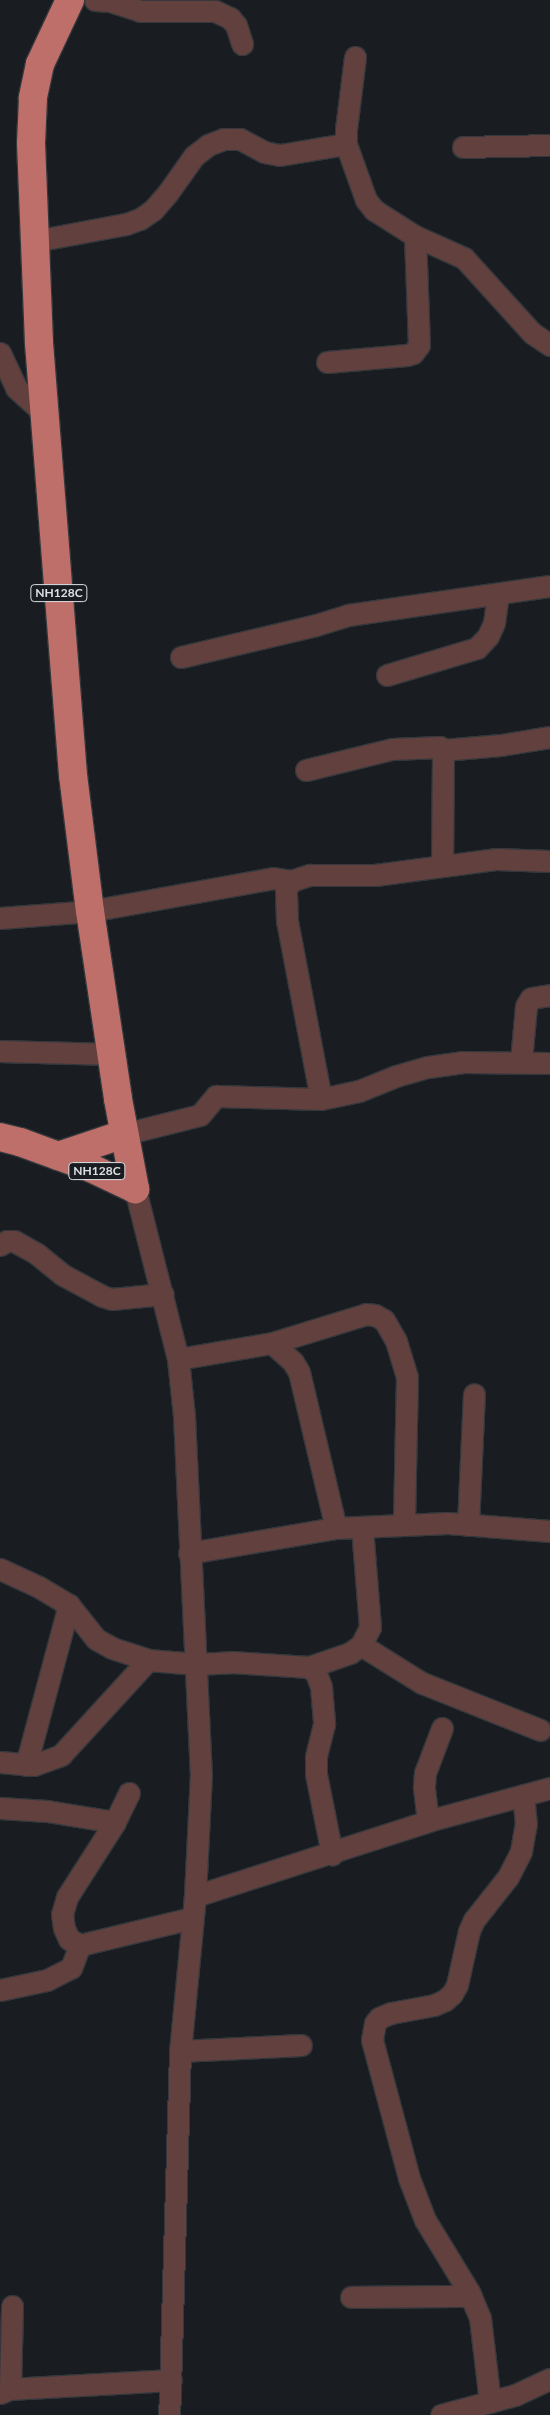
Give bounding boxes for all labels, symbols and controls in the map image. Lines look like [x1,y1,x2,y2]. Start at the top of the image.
road number: NH128C [30,584,88,602]
road number: NH128C [68,1162,126,1180]

